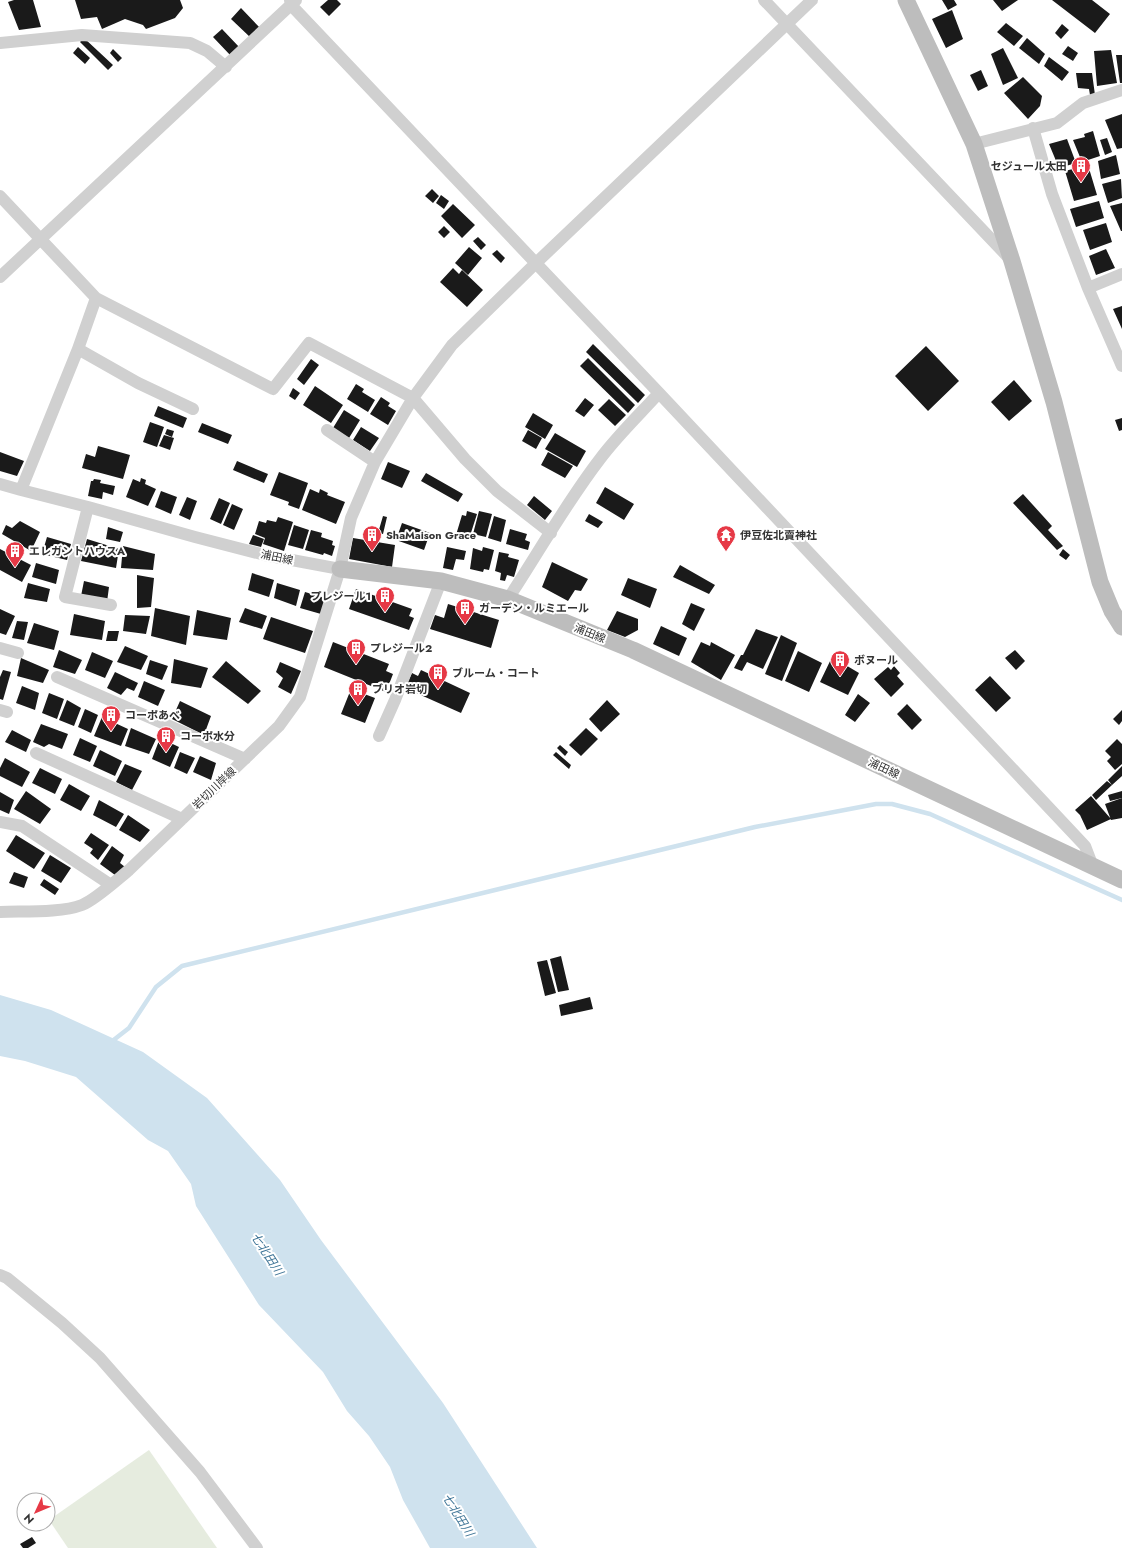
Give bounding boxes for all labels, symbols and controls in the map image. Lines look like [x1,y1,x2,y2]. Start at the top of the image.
building icon: セジュール太田 [1070,155,1092,183]
place label: セジュール太田 [991,158,1067,174]
building icon: ShaMaison Grace [361,524,383,552]
temple icon: 伊豆佐北賣神社 [715,524,737,552]
place label: ShaMaison Grace [386,527,476,543]
place label: 伊豆佐北賣神社 [740,527,817,543]
building icon: エレガントハウスA [4,540,26,568]
place label: エレガントハウスA [29,543,126,559]
street label: 浦田線 [259,546,295,568]
building icon: プレジール1 [374,585,396,613]
place label: プレジール1 [310,588,371,604]
building icon: ガーデン・ルミエール [454,597,476,625]
place label: ガーデン・ルミエール [479,600,589,616]
street label: 浦田線 [572,619,608,647]
building icon: プレジール2 [345,637,367,665]
place label: プレジール2 [370,640,432,656]
building icon: ボヌール [829,649,851,677]
place label: ボヌール [854,652,898,668]
building icon: ブルーム・コート [427,662,449,690]
place label: ブルーム・コート [452,665,540,681]
building icon: ブリオ岩切 [347,678,369,706]
place label: ブリオ岩切 [372,681,427,697]
building icon: コーポあべ [100,704,122,732]
place label: コーポあべ [125,707,180,723]
building icon: コーポ水分 [155,725,177,753]
place label: コーポ水分 [180,728,235,744]
street label: 浦田線 [866,754,902,782]
street label: 岩切川岸線 [189,763,239,813]
water label: 七北田川 [246,1229,289,1281]
water label: 七北田川 [438,1490,479,1542]
north arrow [16,1492,56,1532]
text: N [20,1510,38,1528]

